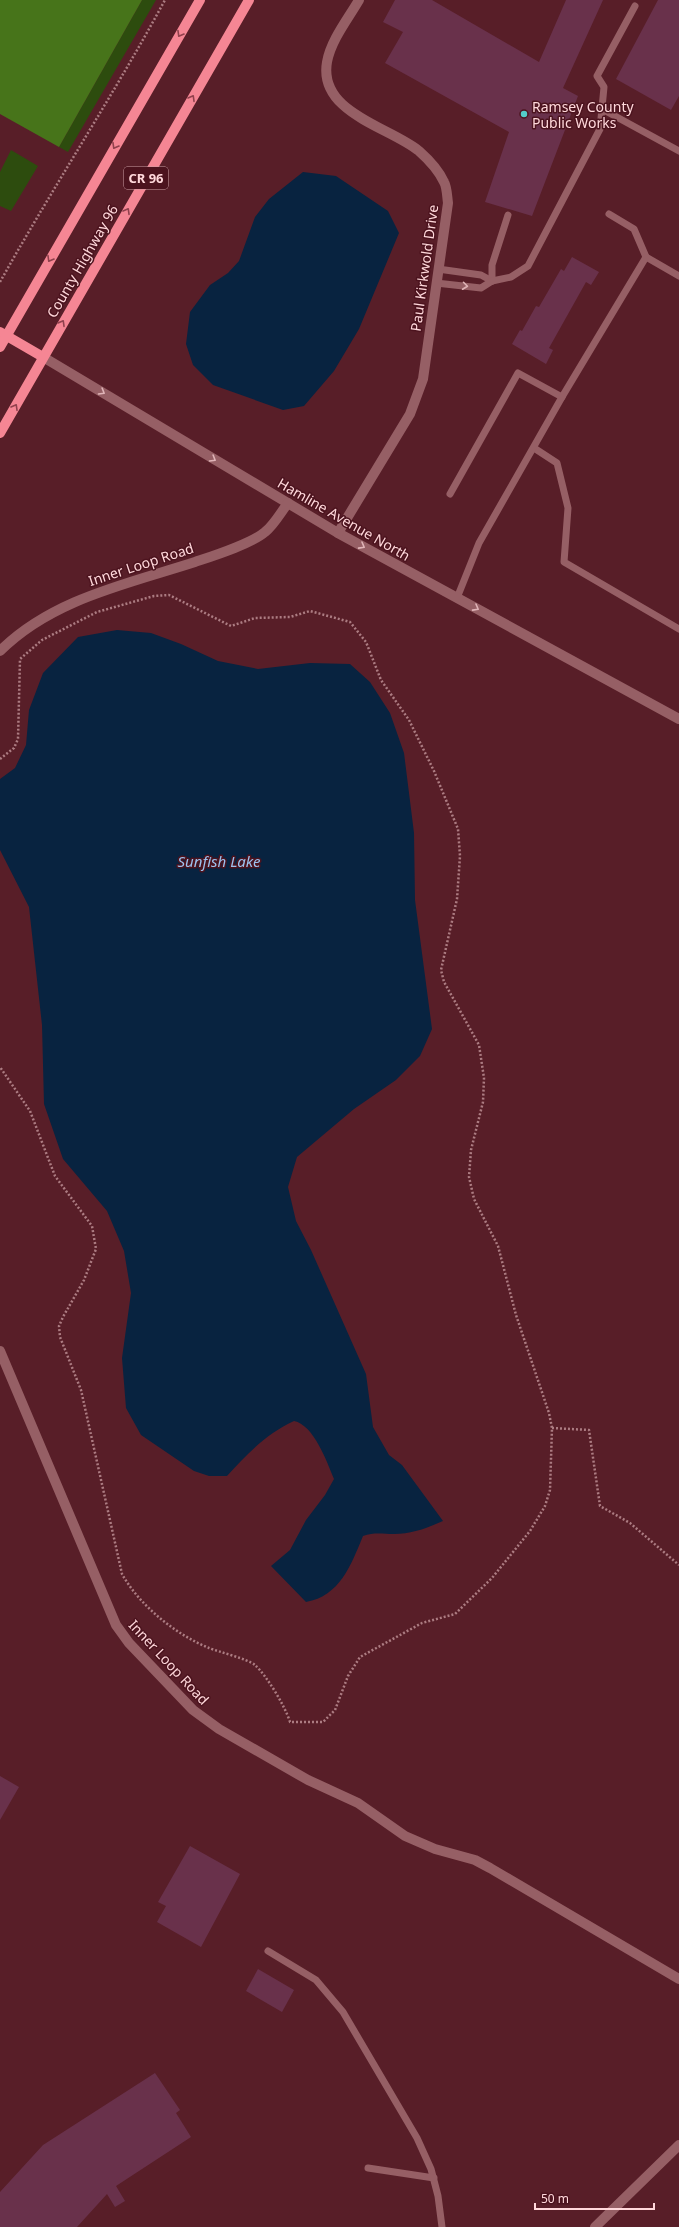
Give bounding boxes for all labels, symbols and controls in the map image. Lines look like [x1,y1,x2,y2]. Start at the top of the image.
one-way arrow [178,30,185,37]
one-way arrow [188,95,195,102]
place label: Ramsey County Public Works [532,97,634,132]
marker: Ramsey County Public Works [519,109,529,119]
one-way arrow [113,142,120,149]
road number: CR 96 [124,167,168,189]
street label: County Highway 96 [42,201,122,321]
street label: Paul Kirkwold Drive [406,203,442,333]
one-way arrow [123,208,130,215]
one-way arrow [48,255,55,262]
one-way arrow [462,281,468,290]
one-way arrow [58,320,65,327]
one-way arrow [98,388,105,395]
one-way arrow [10,404,17,411]
one-way arrow [209,454,216,461]
street label: Hamline Avenue North [274,473,414,565]
street label: Inner Loop Road [86,538,196,590]
one-way arrow [357,542,365,549]
one-way arrow [472,604,479,611]
water label: Sunfish Lake [178,851,261,871]
street label: Inner Loop Road [125,1615,213,1709]
scale bar [535,2185,654,2211]
text: 50 m [541,2190,569,2207]

